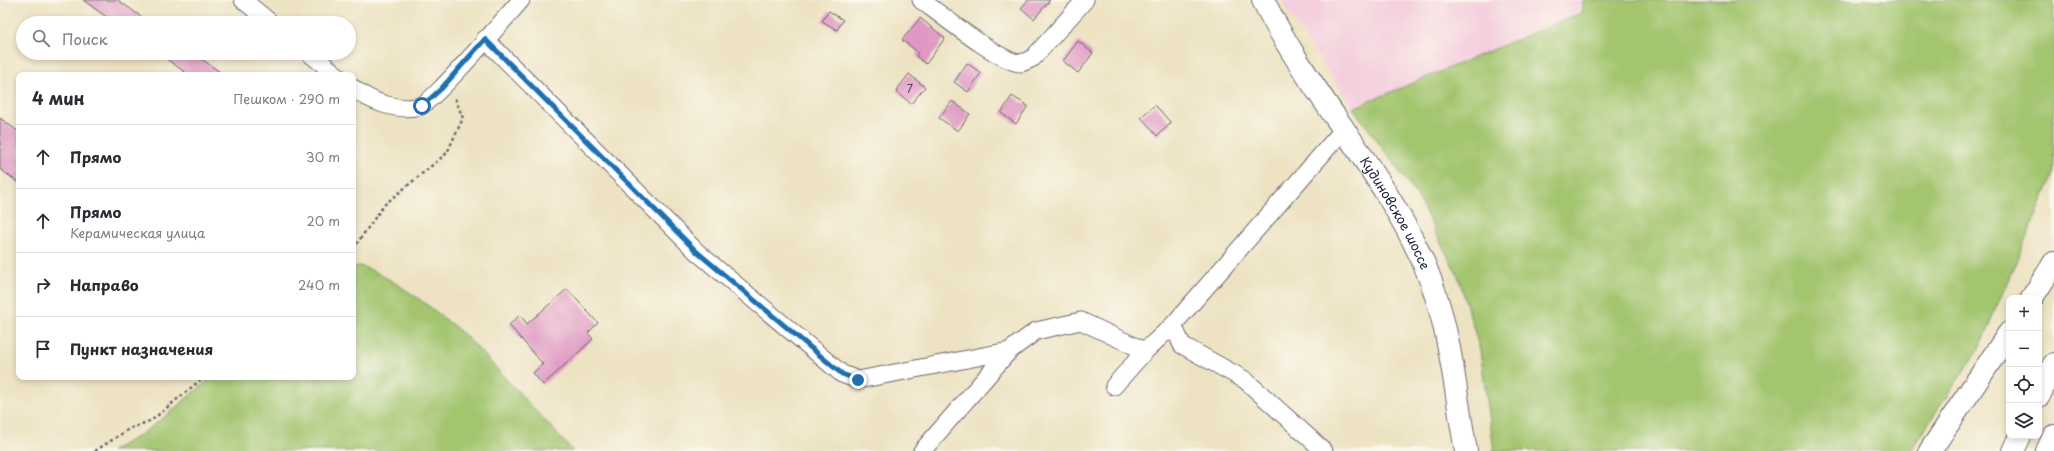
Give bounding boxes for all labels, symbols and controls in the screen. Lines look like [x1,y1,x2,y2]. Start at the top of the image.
search box [16,16,356,60]
icon: search [30,27,52,49]
text: Поиск [62,27,108,50]
house number: 7 [907,80,913,97]
text: 4 мин [32,85,85,111]
text: Пешком · 290 m [233,89,340,108]
route start [413,97,431,115]
text: Прямо [70,145,121,168]
icon: ahead [32,146,54,168]
text: 30 m [306,147,340,166]
street label: Кудиновское шоссе [1356,153,1435,272]
text: Прямо [70,200,121,223]
icon: ahead [32,210,54,232]
text: 20 m [306,211,340,230]
text: Керамическая улица [70,223,205,242]
text: Направо [70,273,139,296]
icon: right [32,274,54,296]
text: 240 m [298,275,340,294]
map controls [2006,295,2042,439]
button: + [2006,295,2042,331]
button: − [2006,331,2042,367]
text: Пункт назначения [70,337,213,360]
icon: arrive [32,338,54,360]
button: locate [2006,367,2042,403]
route end [849,371,867,389]
button: layers [2006,403,2042,439]

